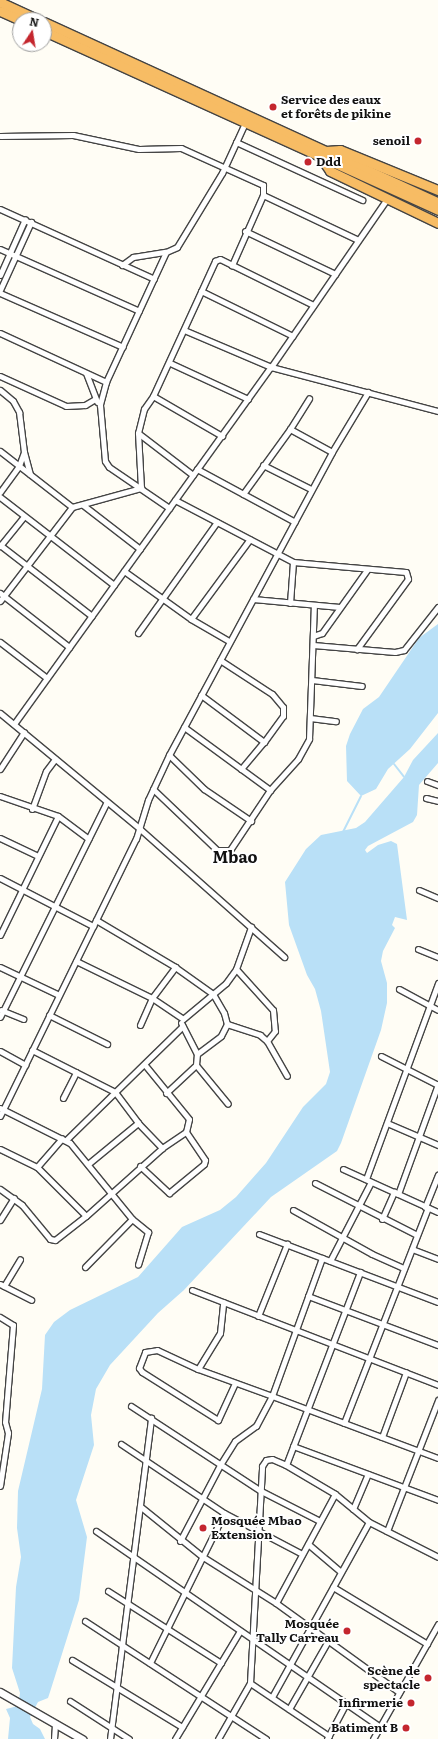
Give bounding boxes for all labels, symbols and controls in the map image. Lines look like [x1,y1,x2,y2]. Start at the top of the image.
north arrow [12,12,52,52]
text: N [28,12,40,30]
place label: Service des eaux et forêts de pikine [281,93,391,121]
marker: Service des eaux et forêts de pikine [268,102,278,112]
place label: senoil [373,134,410,148]
marker: senoil [413,136,423,146]
place label: Ddd [316,155,341,169]
marker: Ddd [303,157,313,167]
district label: Mbao [212,846,258,866]
place label: Mosquée Mbao Extension [211,1514,302,1542]
marker: Mosquée Mbao Extension [198,1523,208,1533]
place label: Mosquée Tally Carreau [256,1617,339,1645]
marker: Mosquée Tally Carreau [342,1626,352,1636]
place label: Scène de spectacle [363,1664,420,1692]
marker: Scène de spectacle [423,1673,433,1683]
place label: Infirmerie [338,1696,403,1710]
marker: Infirmerie [406,1698,416,1708]
place label: Batiment B [331,1721,398,1735]
marker: Batiment B [401,1723,411,1733]

